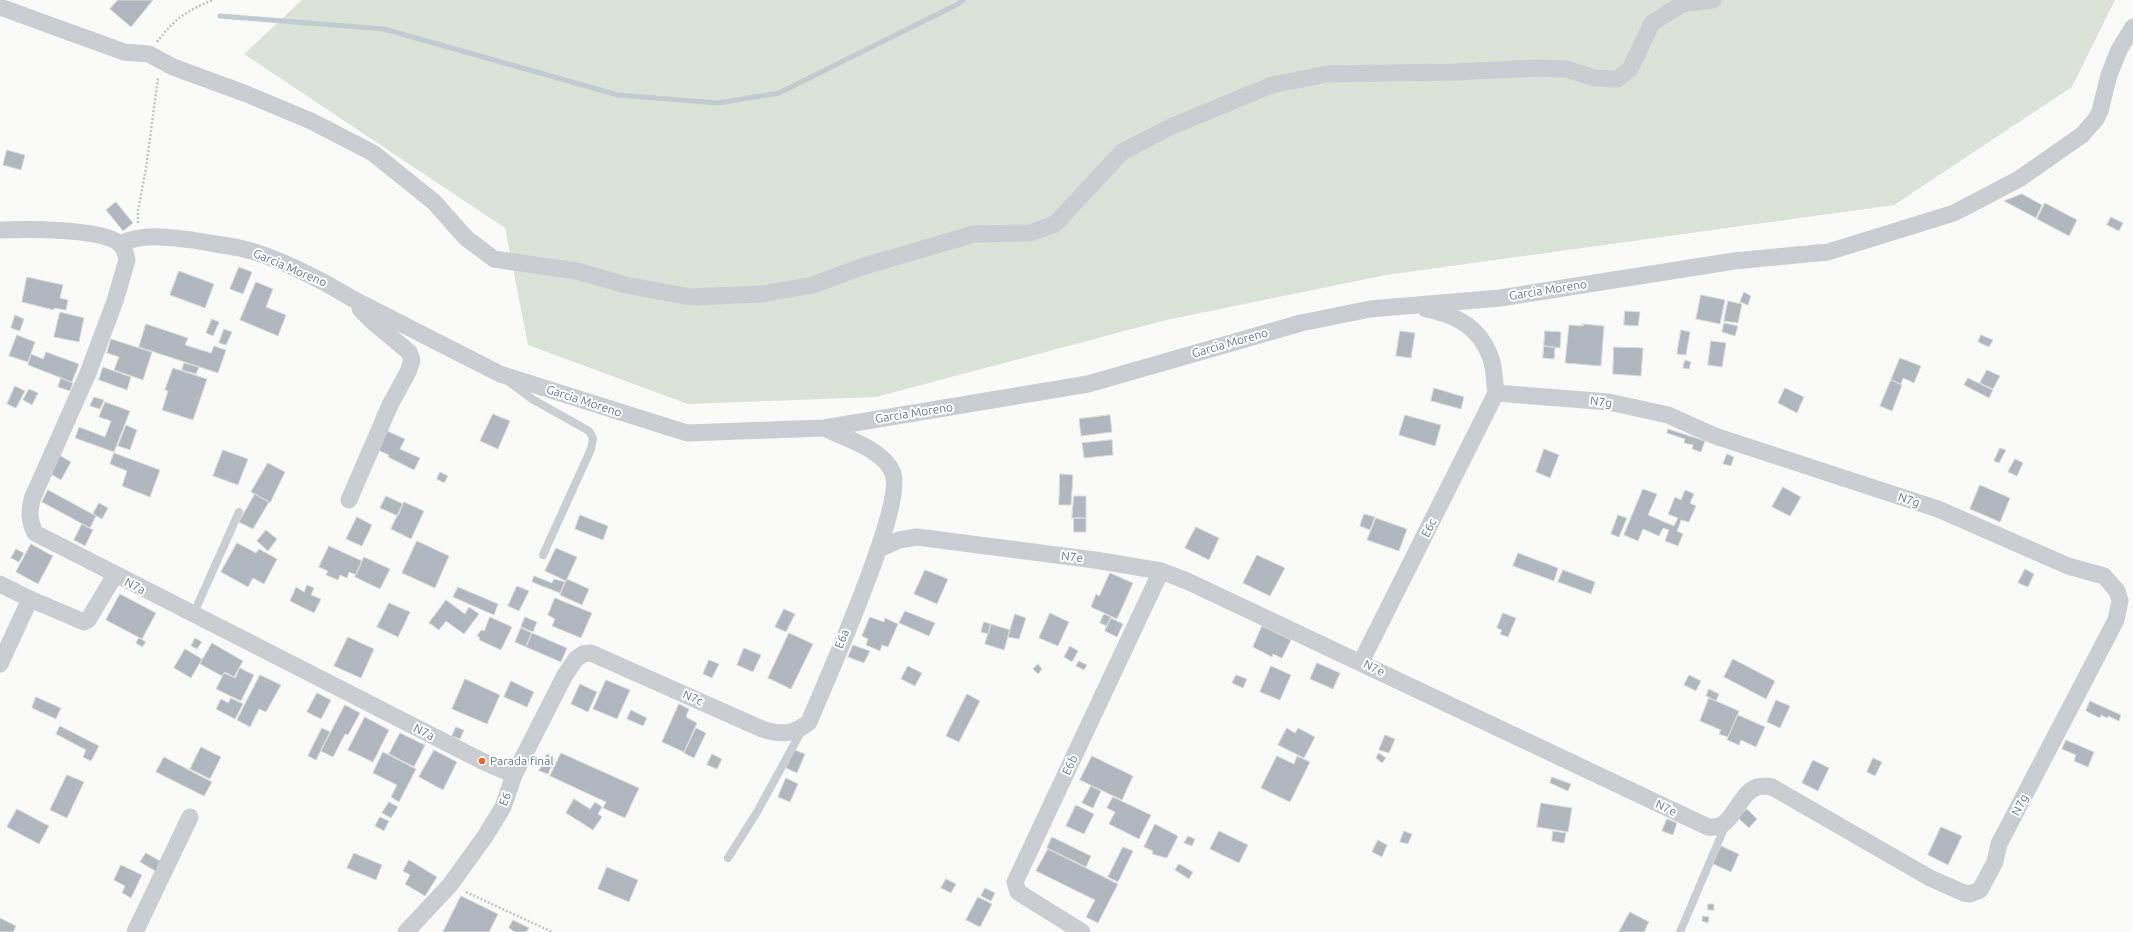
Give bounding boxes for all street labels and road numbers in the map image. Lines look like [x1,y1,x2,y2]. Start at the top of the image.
street label: Garcia Moreno [251,246,329,290]
street label: Garcia Moreno [1508,277,1588,303]
street label: Garcia Moreno [1190,325,1270,361]
street label: Garcia Moreno [544,382,624,420]
street label: N7g [1589,393,1613,411]
street label: Garcia Moreno [874,400,954,426]
street label: N7g [1896,490,1922,510]
street label: E6c [1418,516,1440,540]
street label: N7e [1060,549,1084,565]
street label: N7a [122,575,148,597]
street label: E6a [832,627,852,651]
street label: N7e [1361,657,1387,679]
street label: N7c [681,687,705,709]
street label: N7a [411,721,437,743]
street label: E6b [1059,753,1081,777]
street label: E6 [496,790,514,808]
street label: N7g [2009,792,2031,818]
street label: N7e [1653,797,1679,819]

